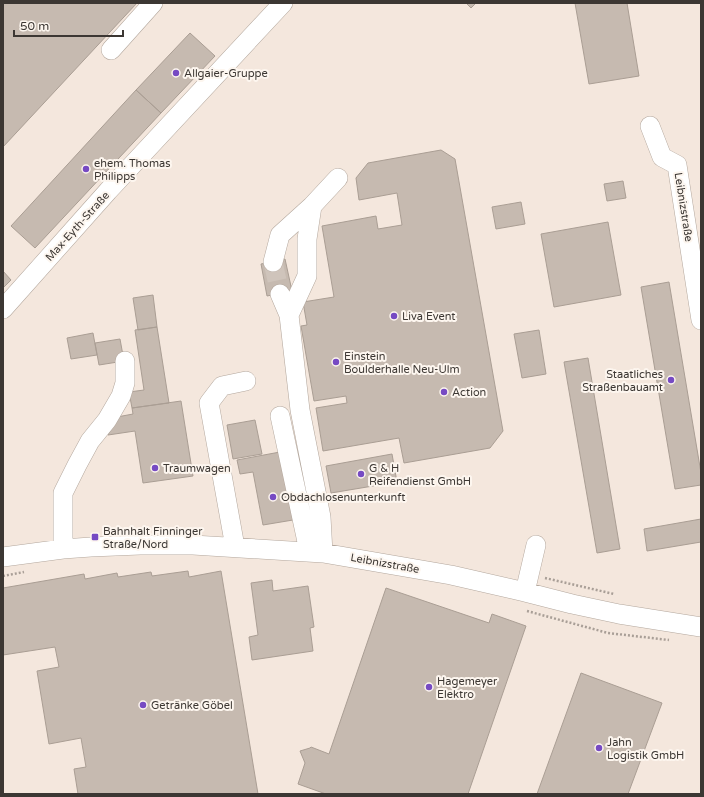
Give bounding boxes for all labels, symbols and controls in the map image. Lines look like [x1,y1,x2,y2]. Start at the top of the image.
scale bar [14,12,123,38]
text: 50 m [20,19,49,33]
place label: Allgaier-Gruppe [184,67,268,80]
marker: Allgaier-Gruppe [171,68,181,78]
place label: ehem. Thomas Philipps [94,157,171,183]
marker: ehem. Thomas Philipps [81,164,91,174]
street label: Leibnizstraße [672,172,695,243]
street label: Max-Eyth-Straße [43,189,112,264]
place label: Liva Event [402,310,455,323]
marker: Liva Event [389,311,399,321]
place label: Einstein Boulderhalle Neu-Ulm [344,350,460,376]
marker: Einstein Boulderhalle Neu-Ulm [331,357,341,367]
place label: Staatliches Straßenbauamt [582,368,663,394]
marker: Staatliches Straßenbauamt [666,375,676,385]
place label: Action [452,386,486,399]
marker: Action [439,387,449,397]
place label: Traumwagen [163,462,231,475]
place label: G & H Reifendienst GmbH [369,462,471,488]
marker: Traumwagen [150,463,160,473]
marker: G & H Reifendienst GmbH [356,469,366,479]
place label: Obdachlosenunterkunft [281,491,405,504]
marker: Obdachlosenunterkunft [268,492,278,502]
place label: Bahnhalt Finninger Straße/Nord [103,525,203,551]
marker: Bahnhalt Finninger Straße/Nord [90,532,100,542]
street label: Leibnizstraße [349,551,420,576]
place label: Hagemeyer Elektro [437,675,498,701]
marker: Hagemeyer Elektro [424,682,434,692]
place label: Getränke Göbel [151,699,233,712]
marker: Getränke Göbel [138,700,148,710]
place label: Jahn Logistik GmbH [607,736,684,762]
marker: Jahn Logistik GmbH [594,743,604,753]

